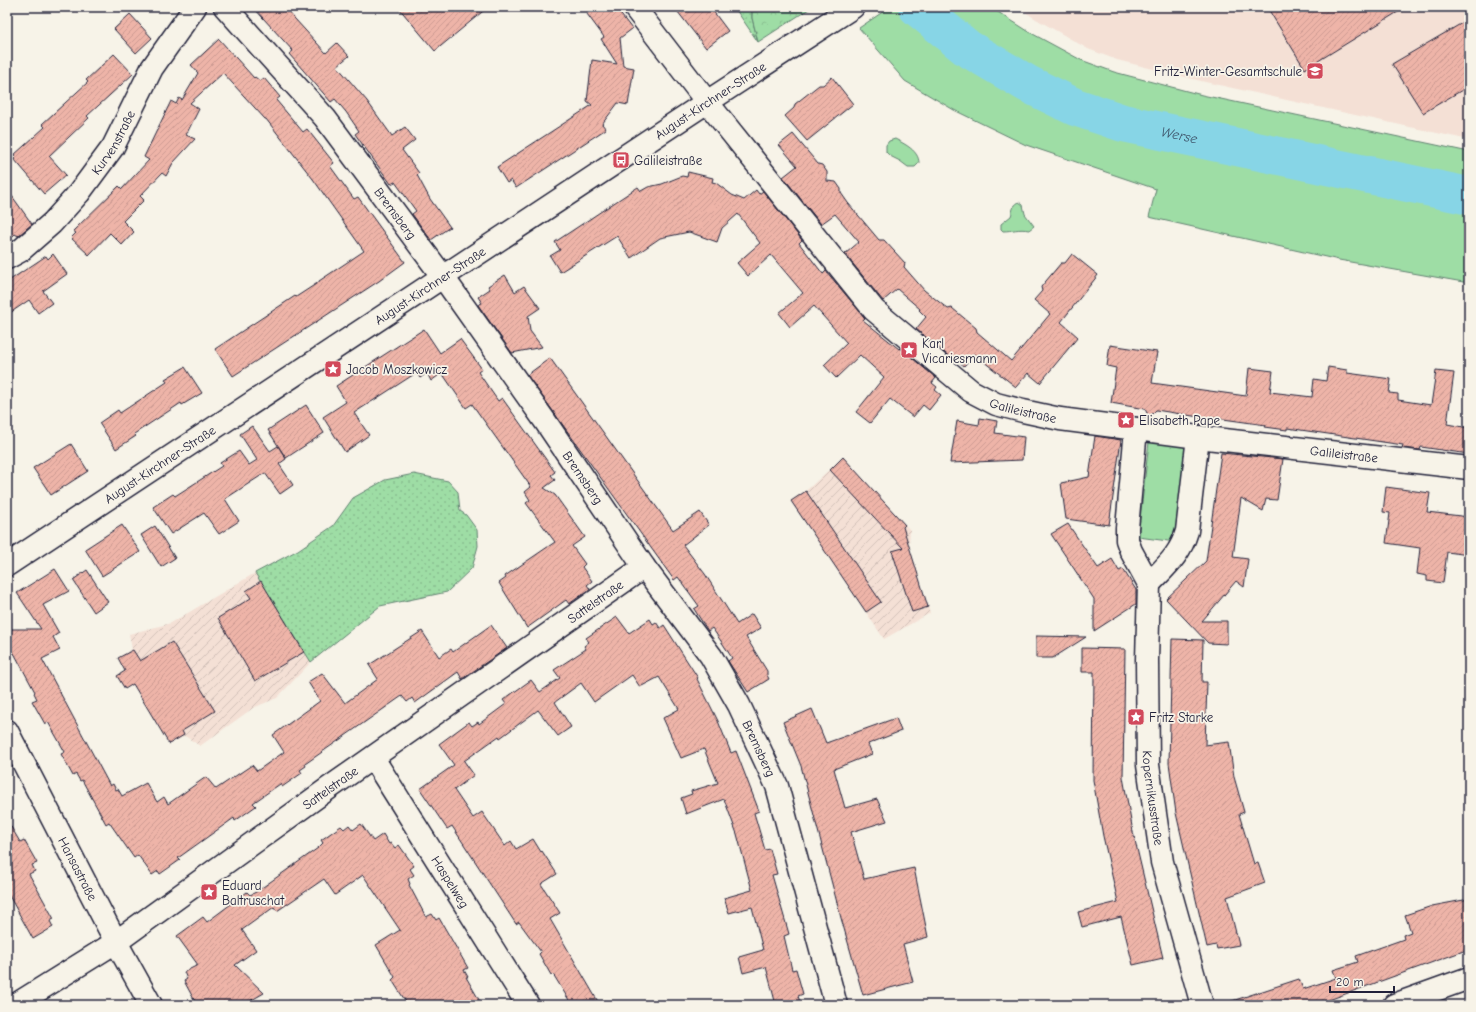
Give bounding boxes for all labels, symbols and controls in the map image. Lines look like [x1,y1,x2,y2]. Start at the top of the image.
street label: August-Kirchner-Straße [652,58,769,142]
school or university icon: Fritz-Winter-Gesamtschule [1305,61,1325,81]
place label: Fritz-Winter-Gesamtschule [1154,64,1302,79]
street label: Kurvenstraße [88,107,138,177]
water label: Werse [1159,123,1199,147]
bus stop icon: Galileistraße [611,150,631,170]
place label: Galileistraße [634,153,703,168]
street label: Bremsberg [372,184,420,242]
street label: August-Kirchner-Straße [372,243,489,327]
place label: Karl Vicariesmann [922,336,997,366]
place icon: Karl Vicariesmann [899,340,919,360]
place icon: Jacob Moszkowicz [323,359,343,379]
place label: Jacob Moszkowicz [346,362,448,377]
street label: Galileistraße [987,394,1058,426]
place icon: Elisabeth Pape [1116,410,1136,430]
place label: Elisabeth Pape [1139,413,1221,428]
street label: August-Kirchner-Straße [101,422,218,506]
street label: Galileistraße [1309,442,1379,465]
street label: Bremsberg [560,448,607,507]
street label: Sattelstraße [564,576,626,626]
place icon: Fritz Starke [1126,707,1146,727]
place label: Fritz Starke [1149,710,1214,725]
street label: Bremsberg [740,718,779,779]
street label: Kopernikusstraße [1140,750,1167,847]
street label: Sattelstraße [299,762,361,812]
street label: Hansastraße [56,834,101,903]
street label: Haspelweg [429,853,473,911]
place label: Eduard Baltruschat [222,878,285,908]
place icon: Eduard Baltruschat [199,882,219,902]
scale bar [1330,968,1394,994]
text: 20 m [1336,975,1364,989]

